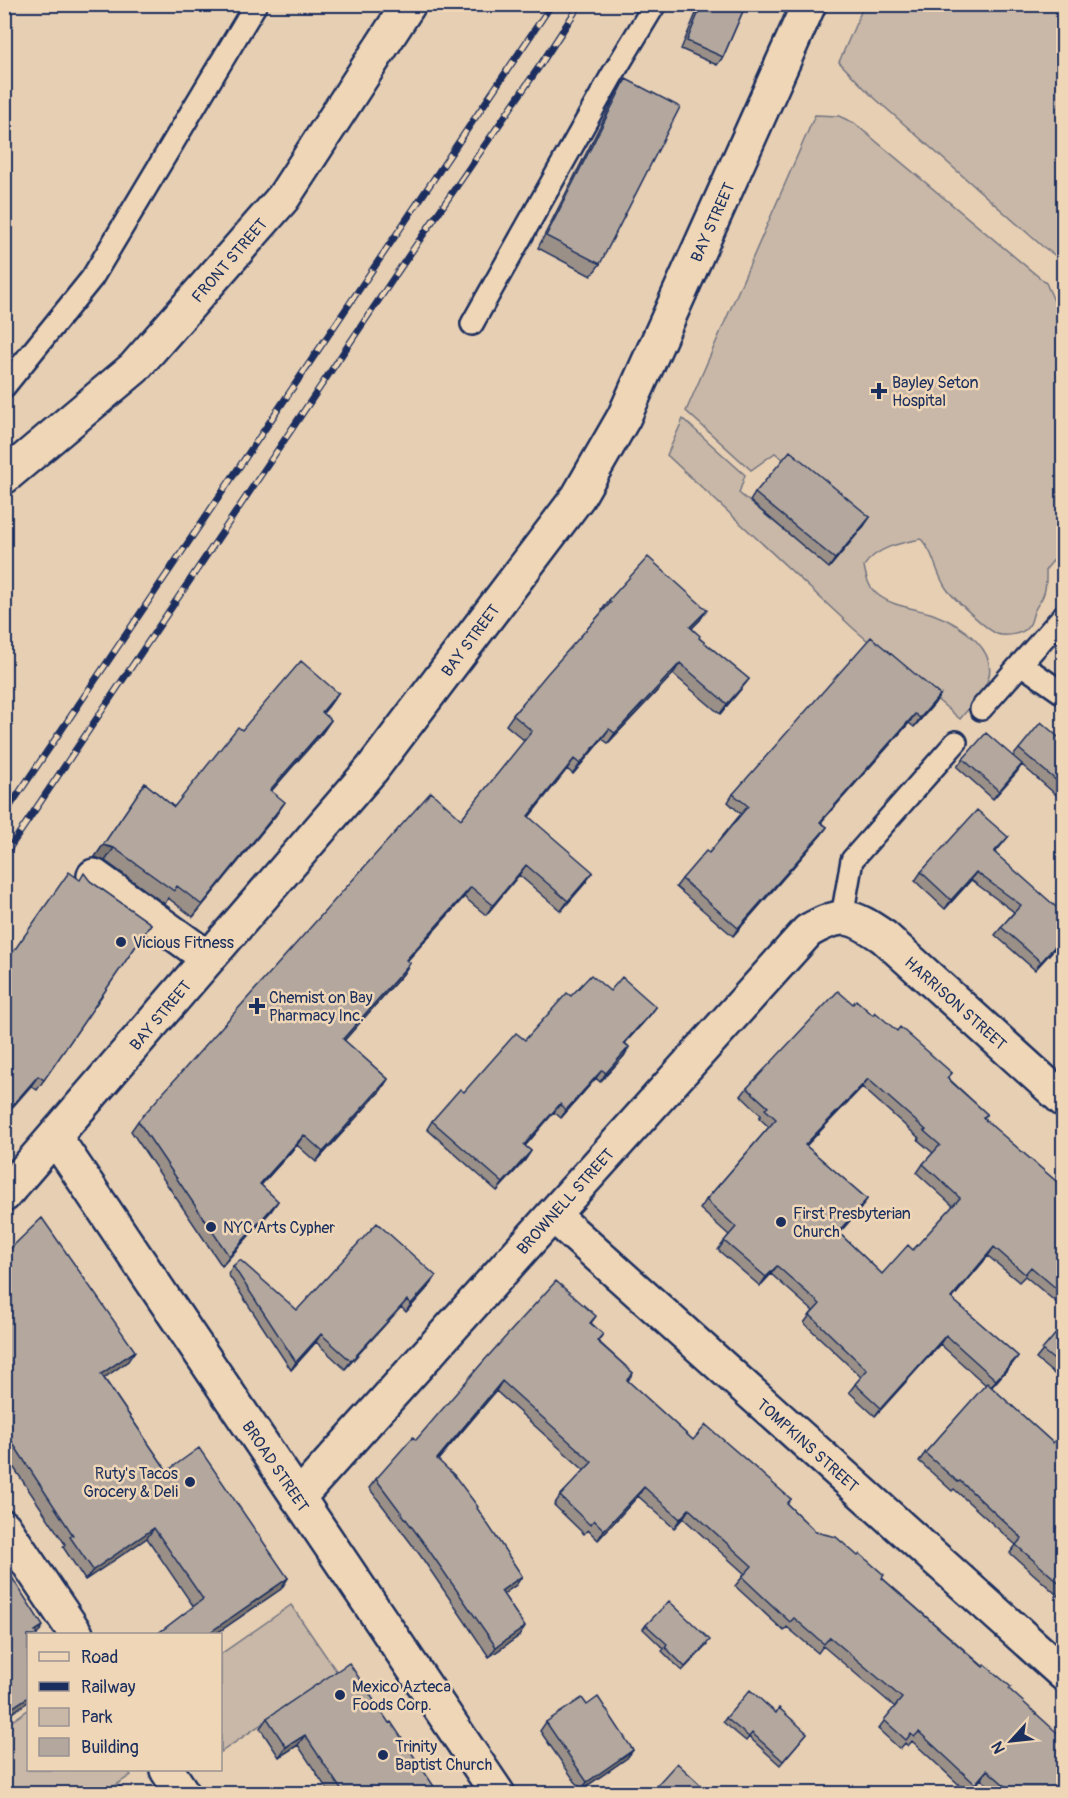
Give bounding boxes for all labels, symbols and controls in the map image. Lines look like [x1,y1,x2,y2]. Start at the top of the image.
street label: BAY STREET [686,179,739,265]
street label: FRONT STREET [188,214,272,307]
place label: Bayley Seton Hospital [892,373,978,411]
marker: Bayley Seton Hospital [870,382,888,400]
street label: BAY STREET [437,600,504,681]
place label: Vicious Fitness [133,933,234,953]
marker: Vicious Fitness [114,935,128,949]
street label: HARRISON STREET [900,953,1011,1055]
street label: BAY STREET [126,976,196,1055]
place label: Chemist on Bay Pharmacy Inc. [269,988,373,1026]
marker: Chemist on Bay Pharmacy Inc. [250,999,264,1013]
street label: BROWNELL STREET [513,1144,619,1259]
place label: First Presbyterian Church [793,1204,911,1242]
marker: First Presbyterian Church [774,1215,788,1229]
place label: NYC Arts Cypher [223,1218,335,1238]
marker: NYC Arts Cypher [204,1220,218,1234]
street label: TOMPKINS STREET [752,1395,862,1497]
street label: BROAD STREET [237,1417,313,1516]
place label: Ruty's Tacos Grocery & Deli [83,1464,178,1502]
marker: Ruty's Tacos Grocery & Deli [183,1475,197,1489]
legend [27,1633,222,1771]
text: Road [81,1646,118,1669]
text: Railway [81,1676,136,1699]
place label: Mexico Azteca Foods Corp. [352,1677,451,1715]
marker: Mexico Azteca Foods Corp. [333,1688,347,1702]
text: Park [81,1706,113,1729]
north arrow [981,1711,1041,1771]
text: Building [81,1736,139,1759]
place label: Trinity Baptist Church [395,1737,492,1775]
text: N [987,1738,1010,1757]
marker: Trinity Baptist Church [376,1748,390,1762]

